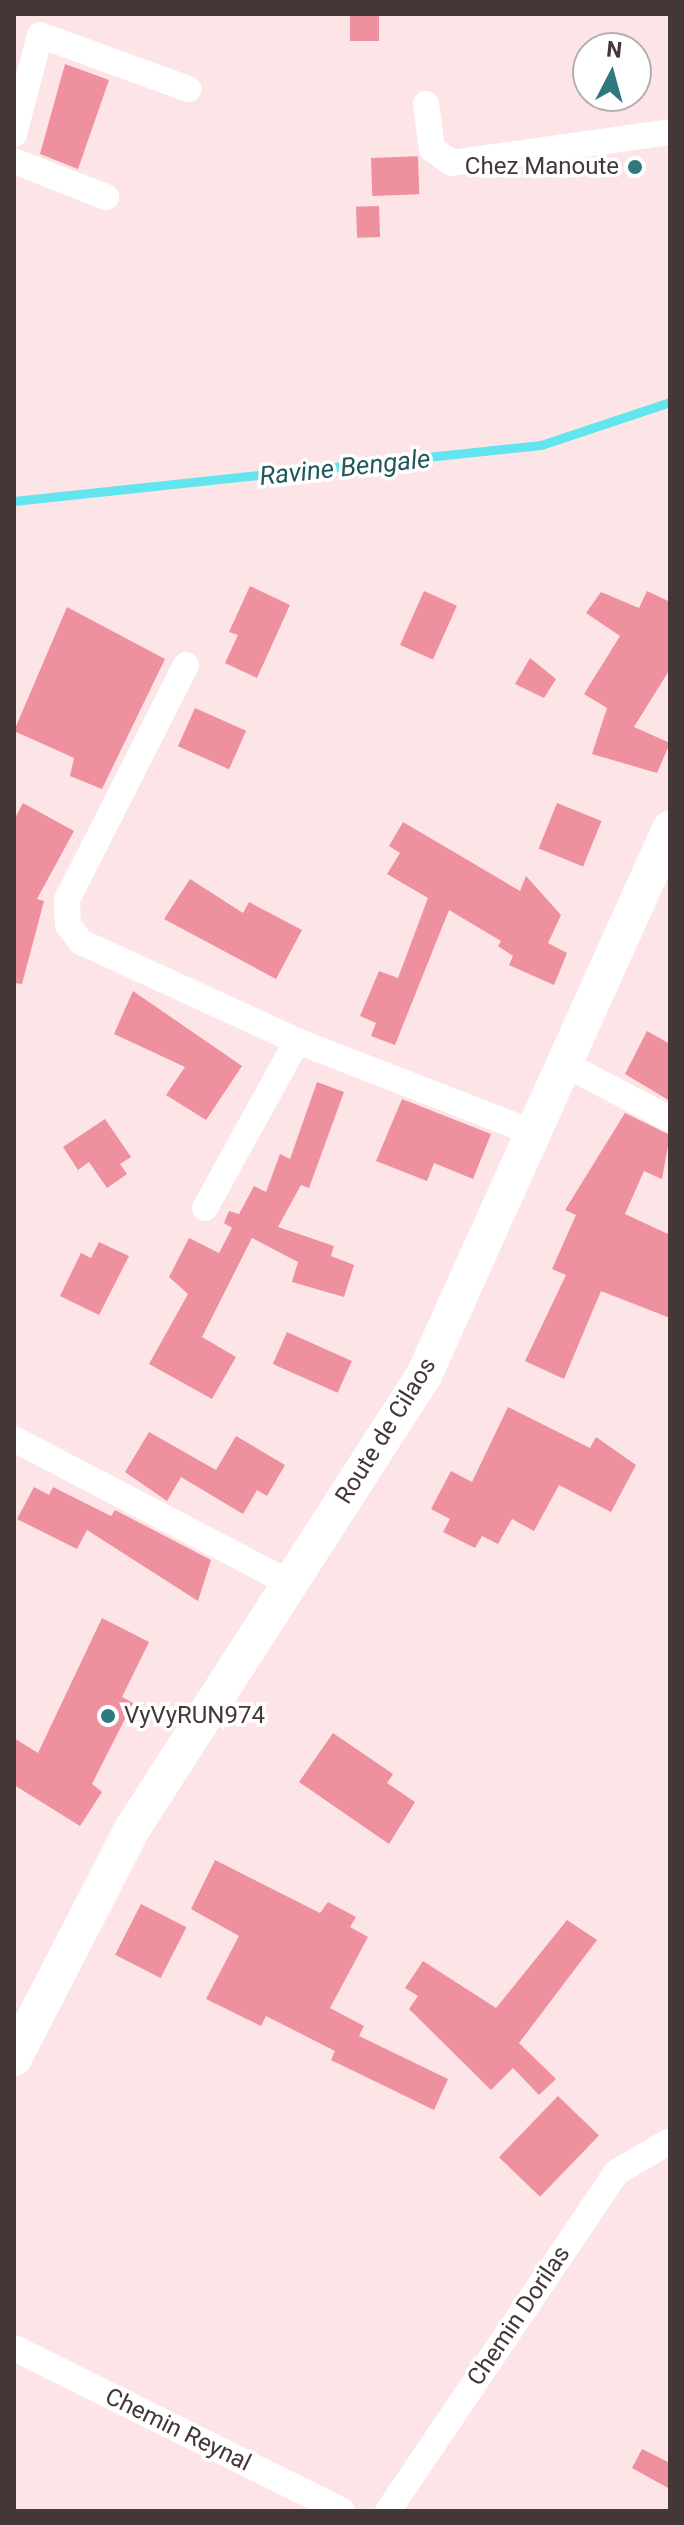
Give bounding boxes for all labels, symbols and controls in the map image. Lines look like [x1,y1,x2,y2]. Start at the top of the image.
north arrow [572,32,652,112]
text: N [605,36,623,63]
place label: Chez Manoute [465,153,619,181]
marker: Chez Manoute [626,158,644,176]
water label: Ravine Bengale [258,444,432,492]
street label: Route de Cilaos [330,1353,442,1509]
place label: VyVyRUN974 [124,1702,265,1730]
marker: VyVyRUN974 [99,1707,117,1725]
street label: Chemin Dorilas [462,2241,576,2391]
street label: Chemin Reynal [100,2382,256,2478]

